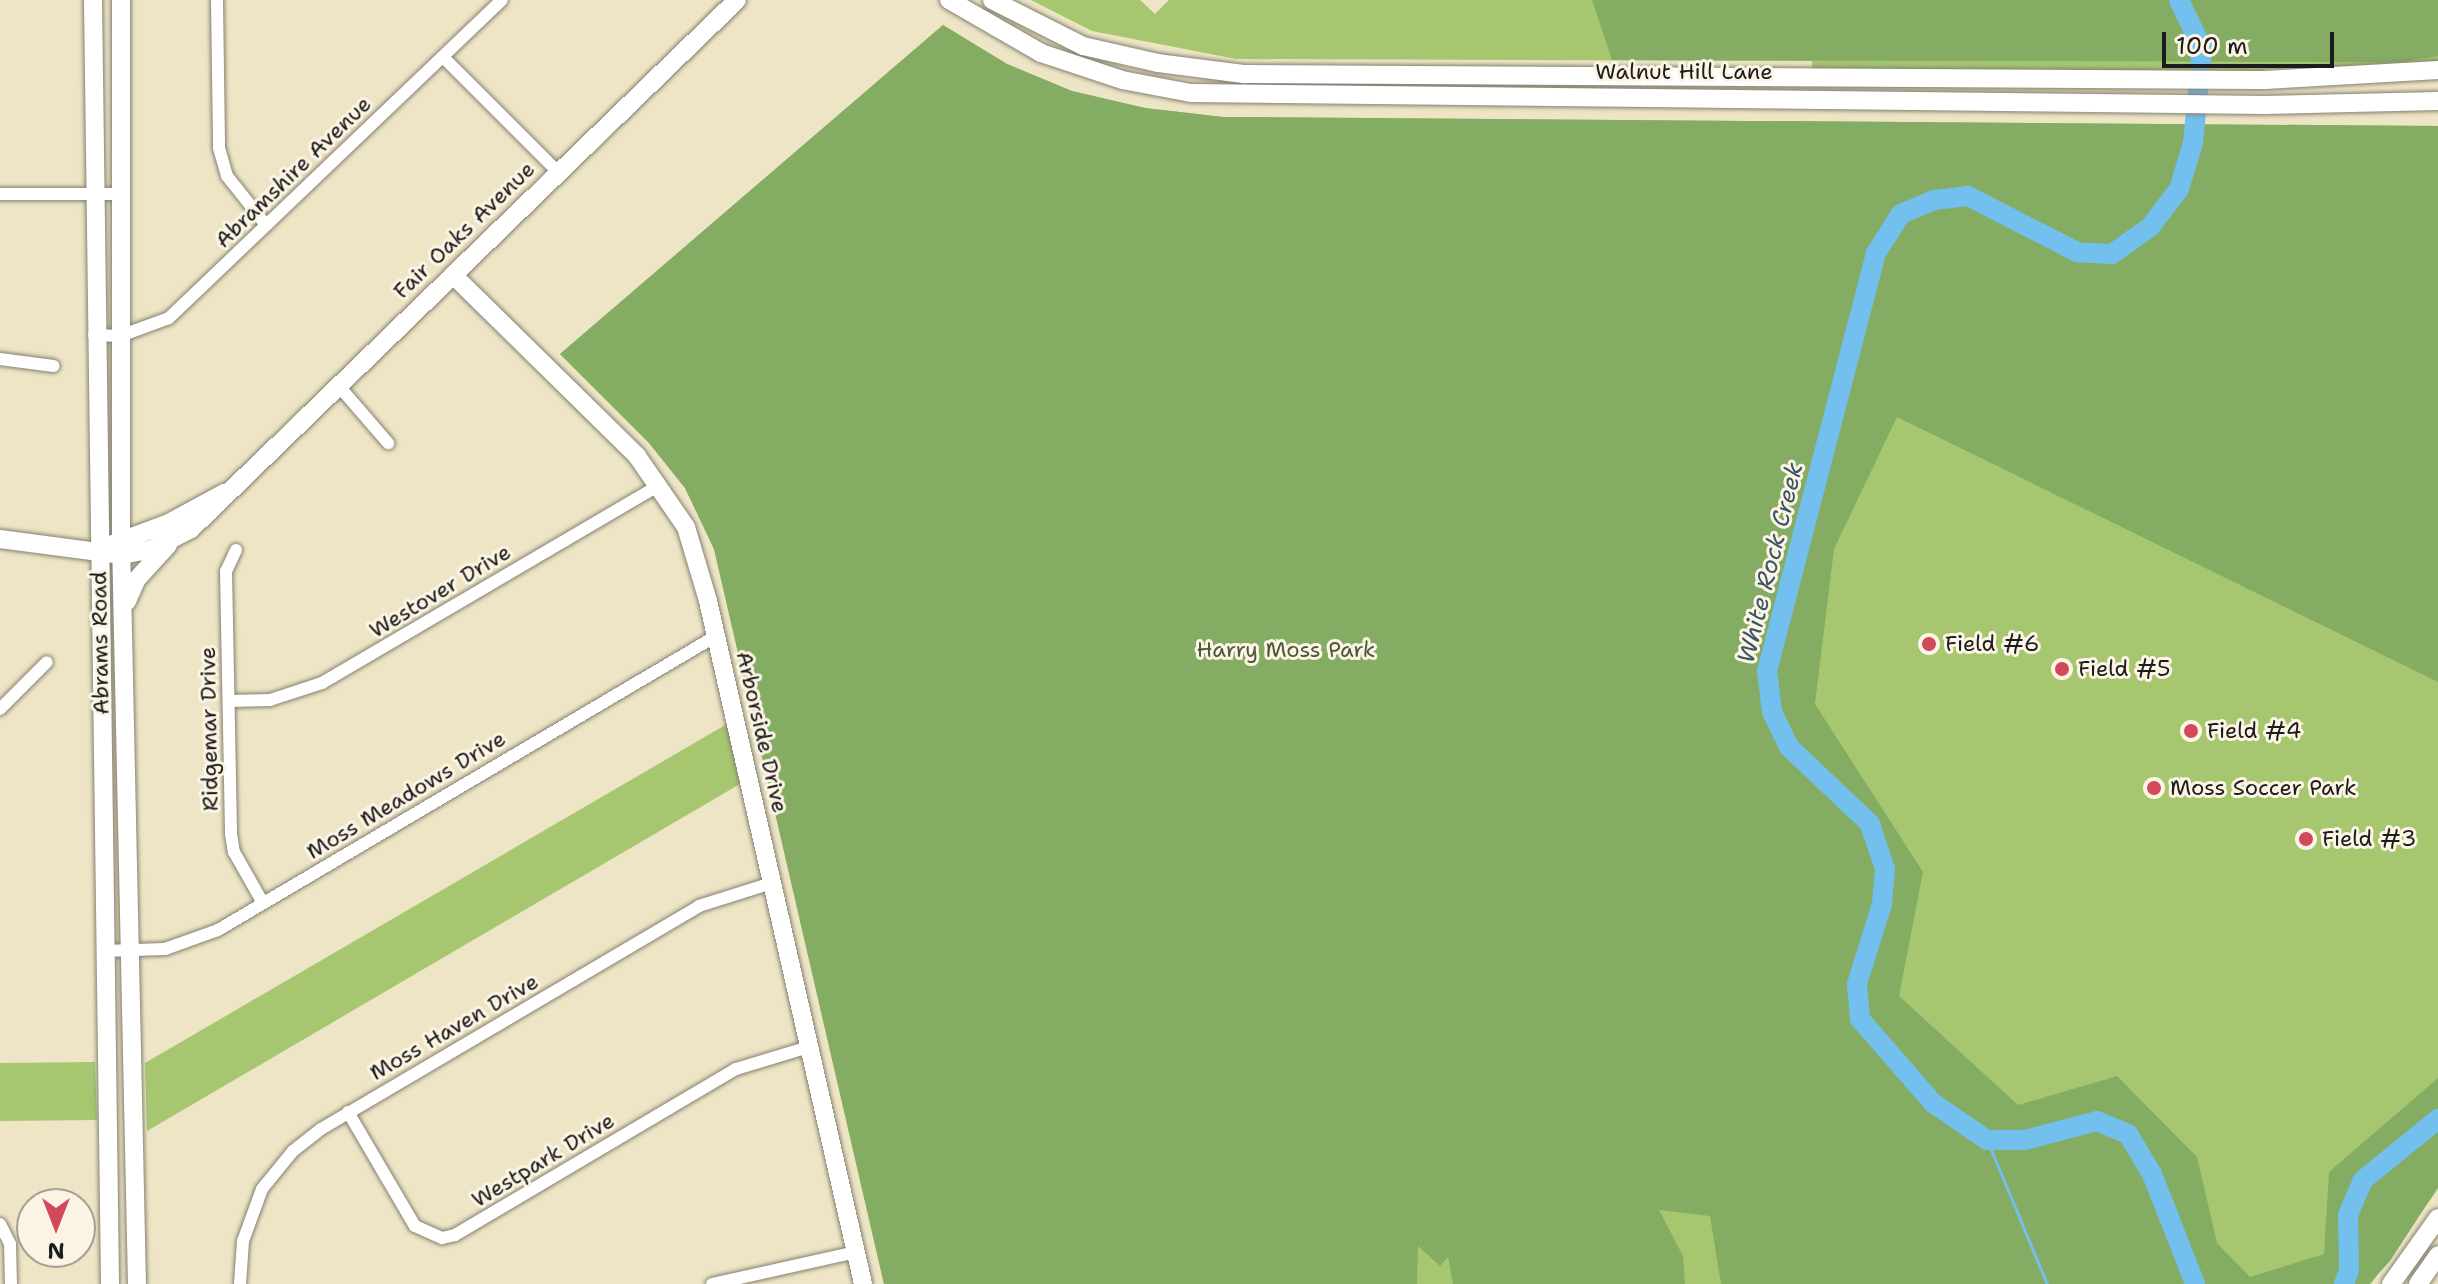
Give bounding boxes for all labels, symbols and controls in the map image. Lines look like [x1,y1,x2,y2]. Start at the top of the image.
scale bar [2166,16,2338,66]
text: 100 m [2176,30,2248,62]
street label: Walnut Hill Lane [1595,59,1773,85]
street label: Abramshire Avenue [209,91,377,253]
street label: Fair Oaks Avenue [388,156,540,304]
water label: White Rock Creek [1732,460,1810,666]
street label: Westover Drive [365,538,515,644]
street label: Abrams Road [86,571,114,715]
place label: Field #6 [1945,631,2039,657]
marker: Field #6 [1920,635,1938,653]
park label: Harry Moss Park [1197,637,1375,663]
street label: Ridgemar Drive [194,647,224,811]
street label: Arborside Drive [731,649,793,815]
place label: Field #5 [2078,656,2170,682]
marker: Field #5 [2053,660,2071,678]
place label: Field #4 [2207,718,2301,744]
marker: Field #4 [2182,722,2200,740]
street label: Moss Meadows Drive [302,725,510,865]
place label: Moss Soccer Park [2170,775,2357,801]
marker: Moss Soccer Park [2145,779,2163,797]
place label: Field #3 [2322,826,2416,852]
marker: Field #3 [2297,830,2315,848]
street label: Moss Haven Drive [365,968,543,1086]
street label: Westpark Drive [467,1107,619,1213]
north arrow [16,1188,96,1268]
text: N [47,1236,65,1265]

